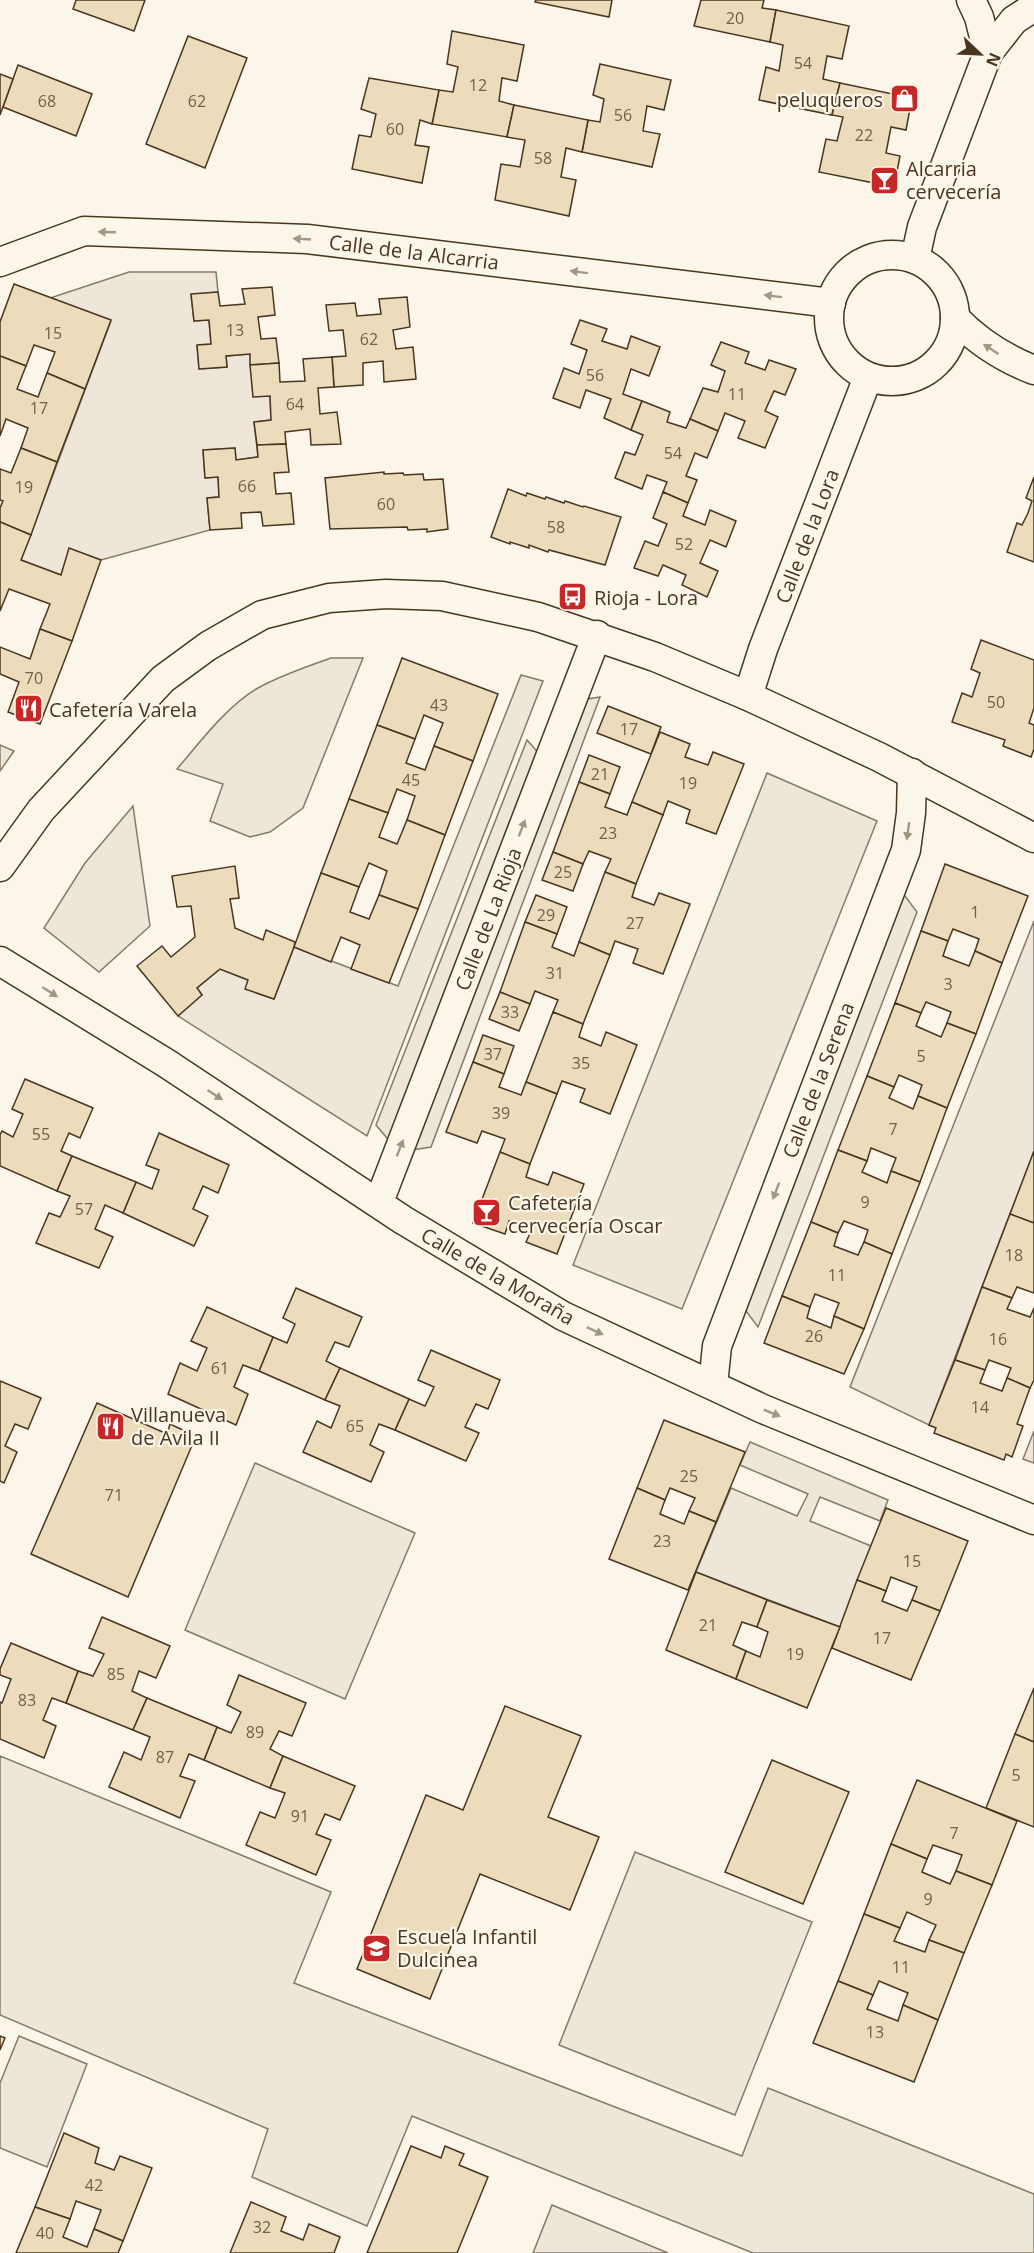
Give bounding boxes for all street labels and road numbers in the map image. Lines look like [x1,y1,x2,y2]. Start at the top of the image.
street label: Calle de la Alcarria [327,228,501,276]
street label: Calle de la Lora [769,465,845,607]
street label: Calle de La Rioja [448,844,528,994]
street label: Calle de la Serena [776,998,860,1162]
street label: Calle de la Moraña [416,1221,580,1331]

